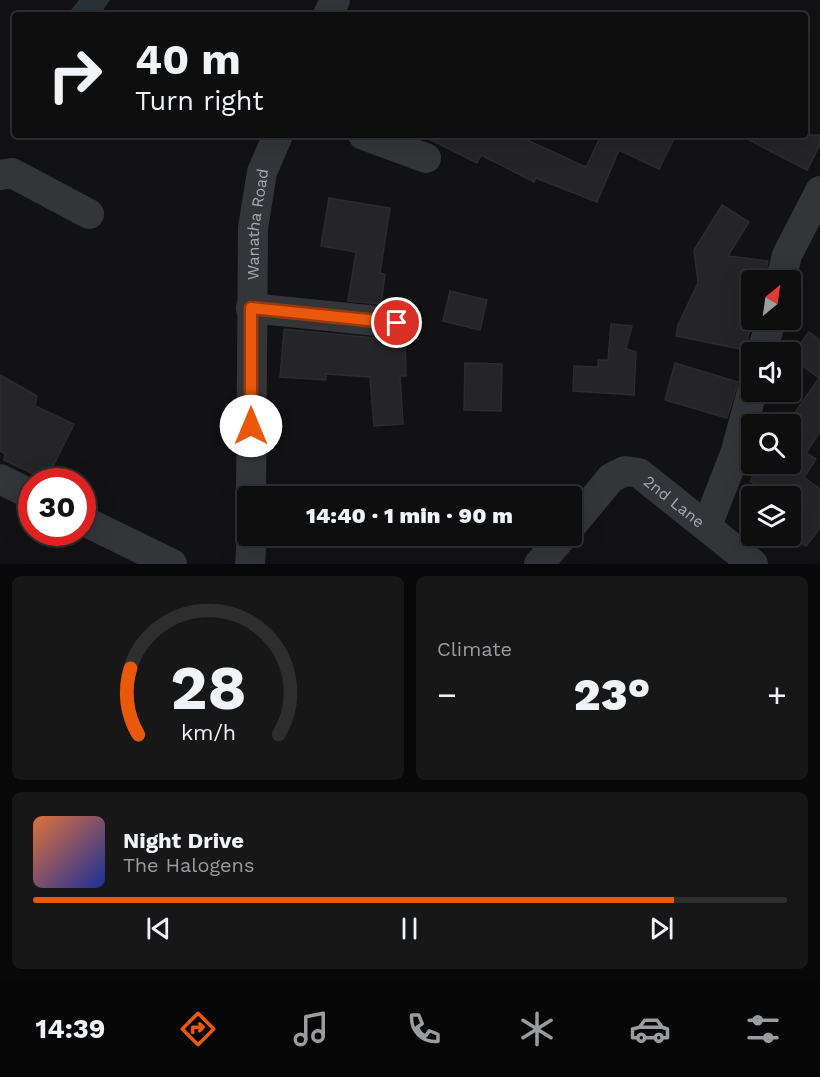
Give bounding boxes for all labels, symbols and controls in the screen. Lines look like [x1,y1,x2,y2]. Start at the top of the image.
text: 40 m [135,35,241,84]
icon: right [36,36,114,114]
text: Turn right [135,85,264,117]
street label: Wanatha Road [243,167,272,280]
north arrow [741,270,801,330]
map controls [741,270,801,546]
pin [371,297,422,348]
icon: arrive [380,306,413,339]
button: sound [741,342,801,402]
position arrow [219,394,283,458]
button: search [741,414,801,474]
speed limit sign: 30 [18,468,96,546]
street label: 2nd Lane [640,471,709,531]
button: layers [741,486,801,546]
text: 14:40 · 1 min · 90 m [306,503,513,528]
text: Climate [437,637,512,661]
text: 28 [170,651,246,724]
text: 23° [574,668,650,721]
text: − [437,675,457,714]
text: + [767,675,787,714]
text: km/h [180,720,236,745]
text: Night Drive [123,828,244,853]
text: The Halogens [123,853,255,877]
icon: previous [142,912,175,945]
icon: pause [393,912,426,945]
icon: next [645,912,678,945]
icon: directions [177,1008,219,1050]
icon: music [290,1008,332,1050]
icon: phone [403,1008,445,1050]
icon: climate [516,1008,558,1050]
icon: car [629,1008,671,1050]
icon: filters [742,1008,784,1050]
text: 14:39 [36,1013,105,1045]

